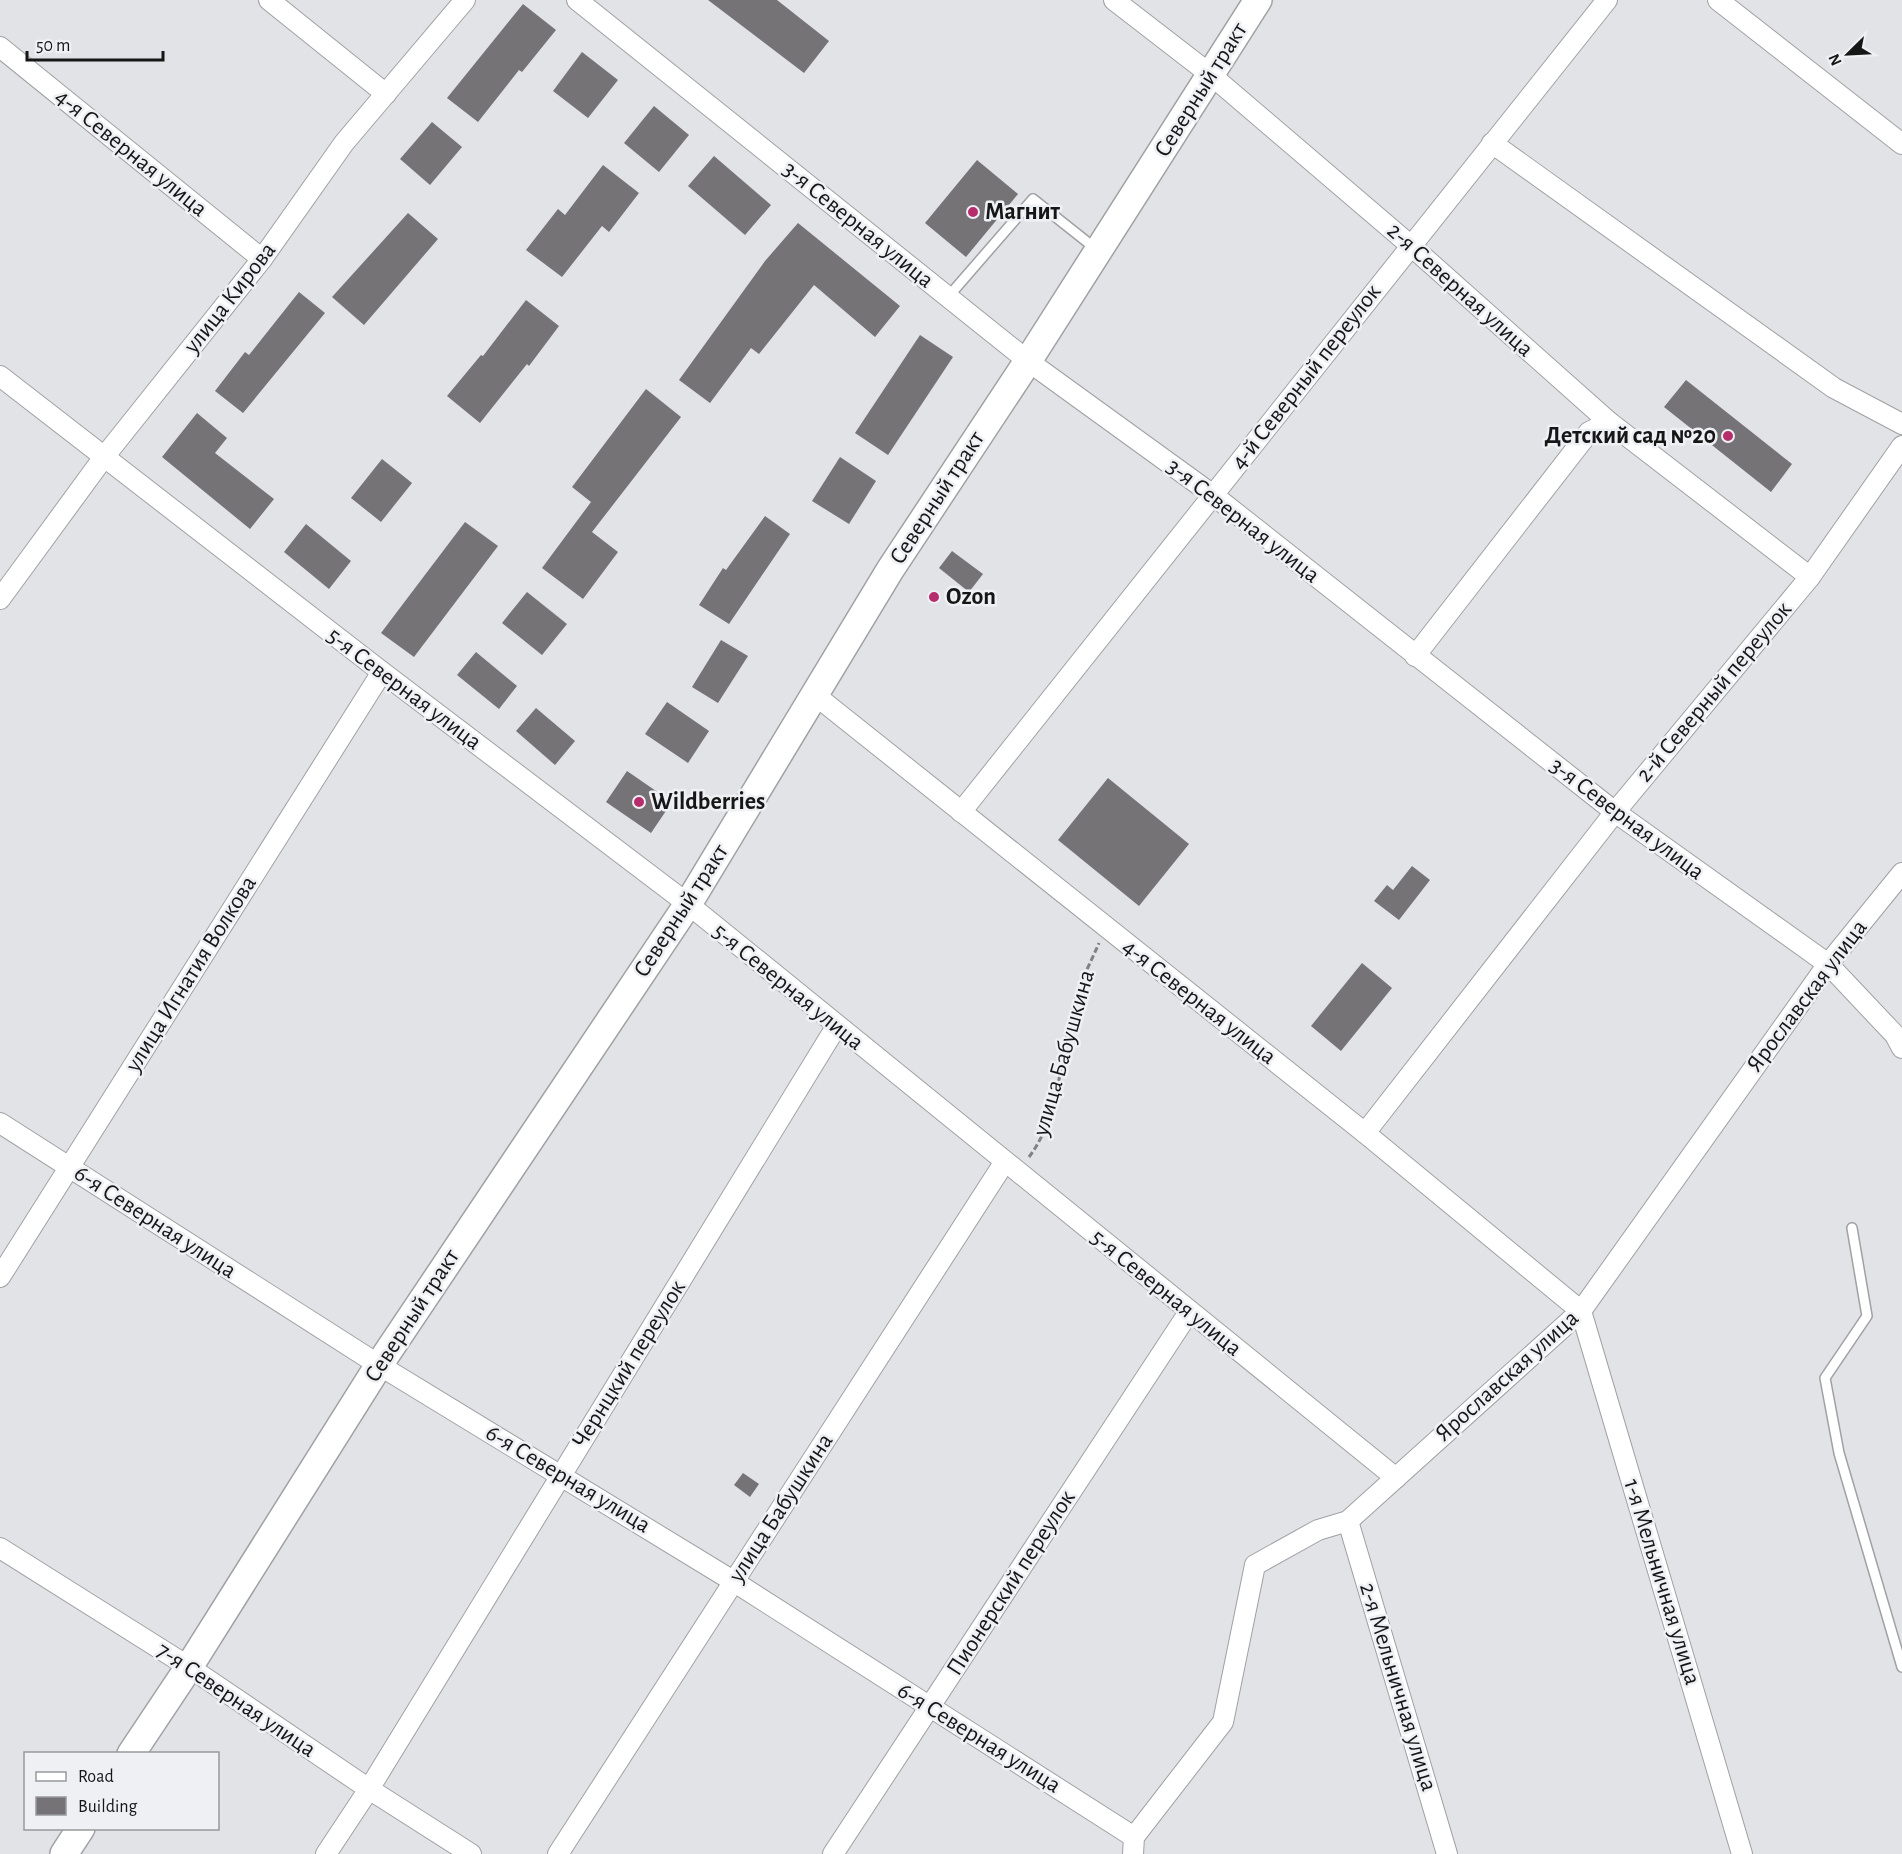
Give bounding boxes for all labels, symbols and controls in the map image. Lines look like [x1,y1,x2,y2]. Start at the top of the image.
street label: Северный тракт [1150,18,1252,161]
scale bar [27,24,164,62]
north arrow [1818,24,1878,84]
text: 50 m [36,37,70,55]
text: N [1826,51,1845,68]
street label: 4-я Северная улица [50,85,212,221]
street label: 3-я Северная улица [778,157,938,293]
place label: Магнит [985,200,1061,224]
marker: Магнит [966,205,980,219]
street label: 2-я Северная улица [1382,218,1538,362]
street label: улица Кирова [179,238,280,359]
street label: 4-й Северный переулок [1226,280,1386,474]
place label: Детский сад №20 [1544,424,1716,448]
street label: Северный тракт [885,427,989,569]
marker: Детский сад №20 [1721,429,1735,443]
street label: 3-я Северная улица [1162,454,1324,588]
place label: Ozon [946,585,996,609]
marker: Ozon [927,590,941,604]
street label: 2-й Северный переулок [1632,597,1796,787]
street label: 5-я Северная улица [322,623,486,755]
street label: 3-я Северная улица [1545,753,1709,885]
place label: Wildberries [651,790,765,814]
marker: Wildberries [632,795,646,809]
street label: Северный тракт [629,840,733,982]
street label: улица Игнатия Волкова [120,872,261,1077]
street label: Ярославская улица [1742,916,1872,1076]
street label: 5-я Северная улица [708,919,868,1055]
street label: 4-я Северная улица [1118,935,1280,1069]
street label: улица Бабушкина [1029,967,1099,1140]
street label: 6-я Северная улица [70,1161,240,1283]
street label: 5-я Северная улица [1086,1225,1246,1361]
street label: Северный тракт [360,1245,464,1387]
street label: Чернцкий переулок [568,1276,690,1452]
street label: Ярославская улица [1431,1306,1583,1446]
street label: 6-я Северная улица [481,1420,655,1538]
street label: улица Бабушкина [724,1430,838,1587]
street label: 1-я Мельничная улица [1619,1476,1705,1688]
street label: Пионерский переулок [942,1486,1080,1680]
street label: 2-я Мельничная улица [1355,1580,1441,1794]
street label: 7-я Северная улица [152,1638,320,1762]
street label: 6-я Северная улица [893,1678,1065,1798]
legend [24,1752,219,1830]
text: Road [78,1768,114,1786]
text: Building [78,1798,138,1816]

